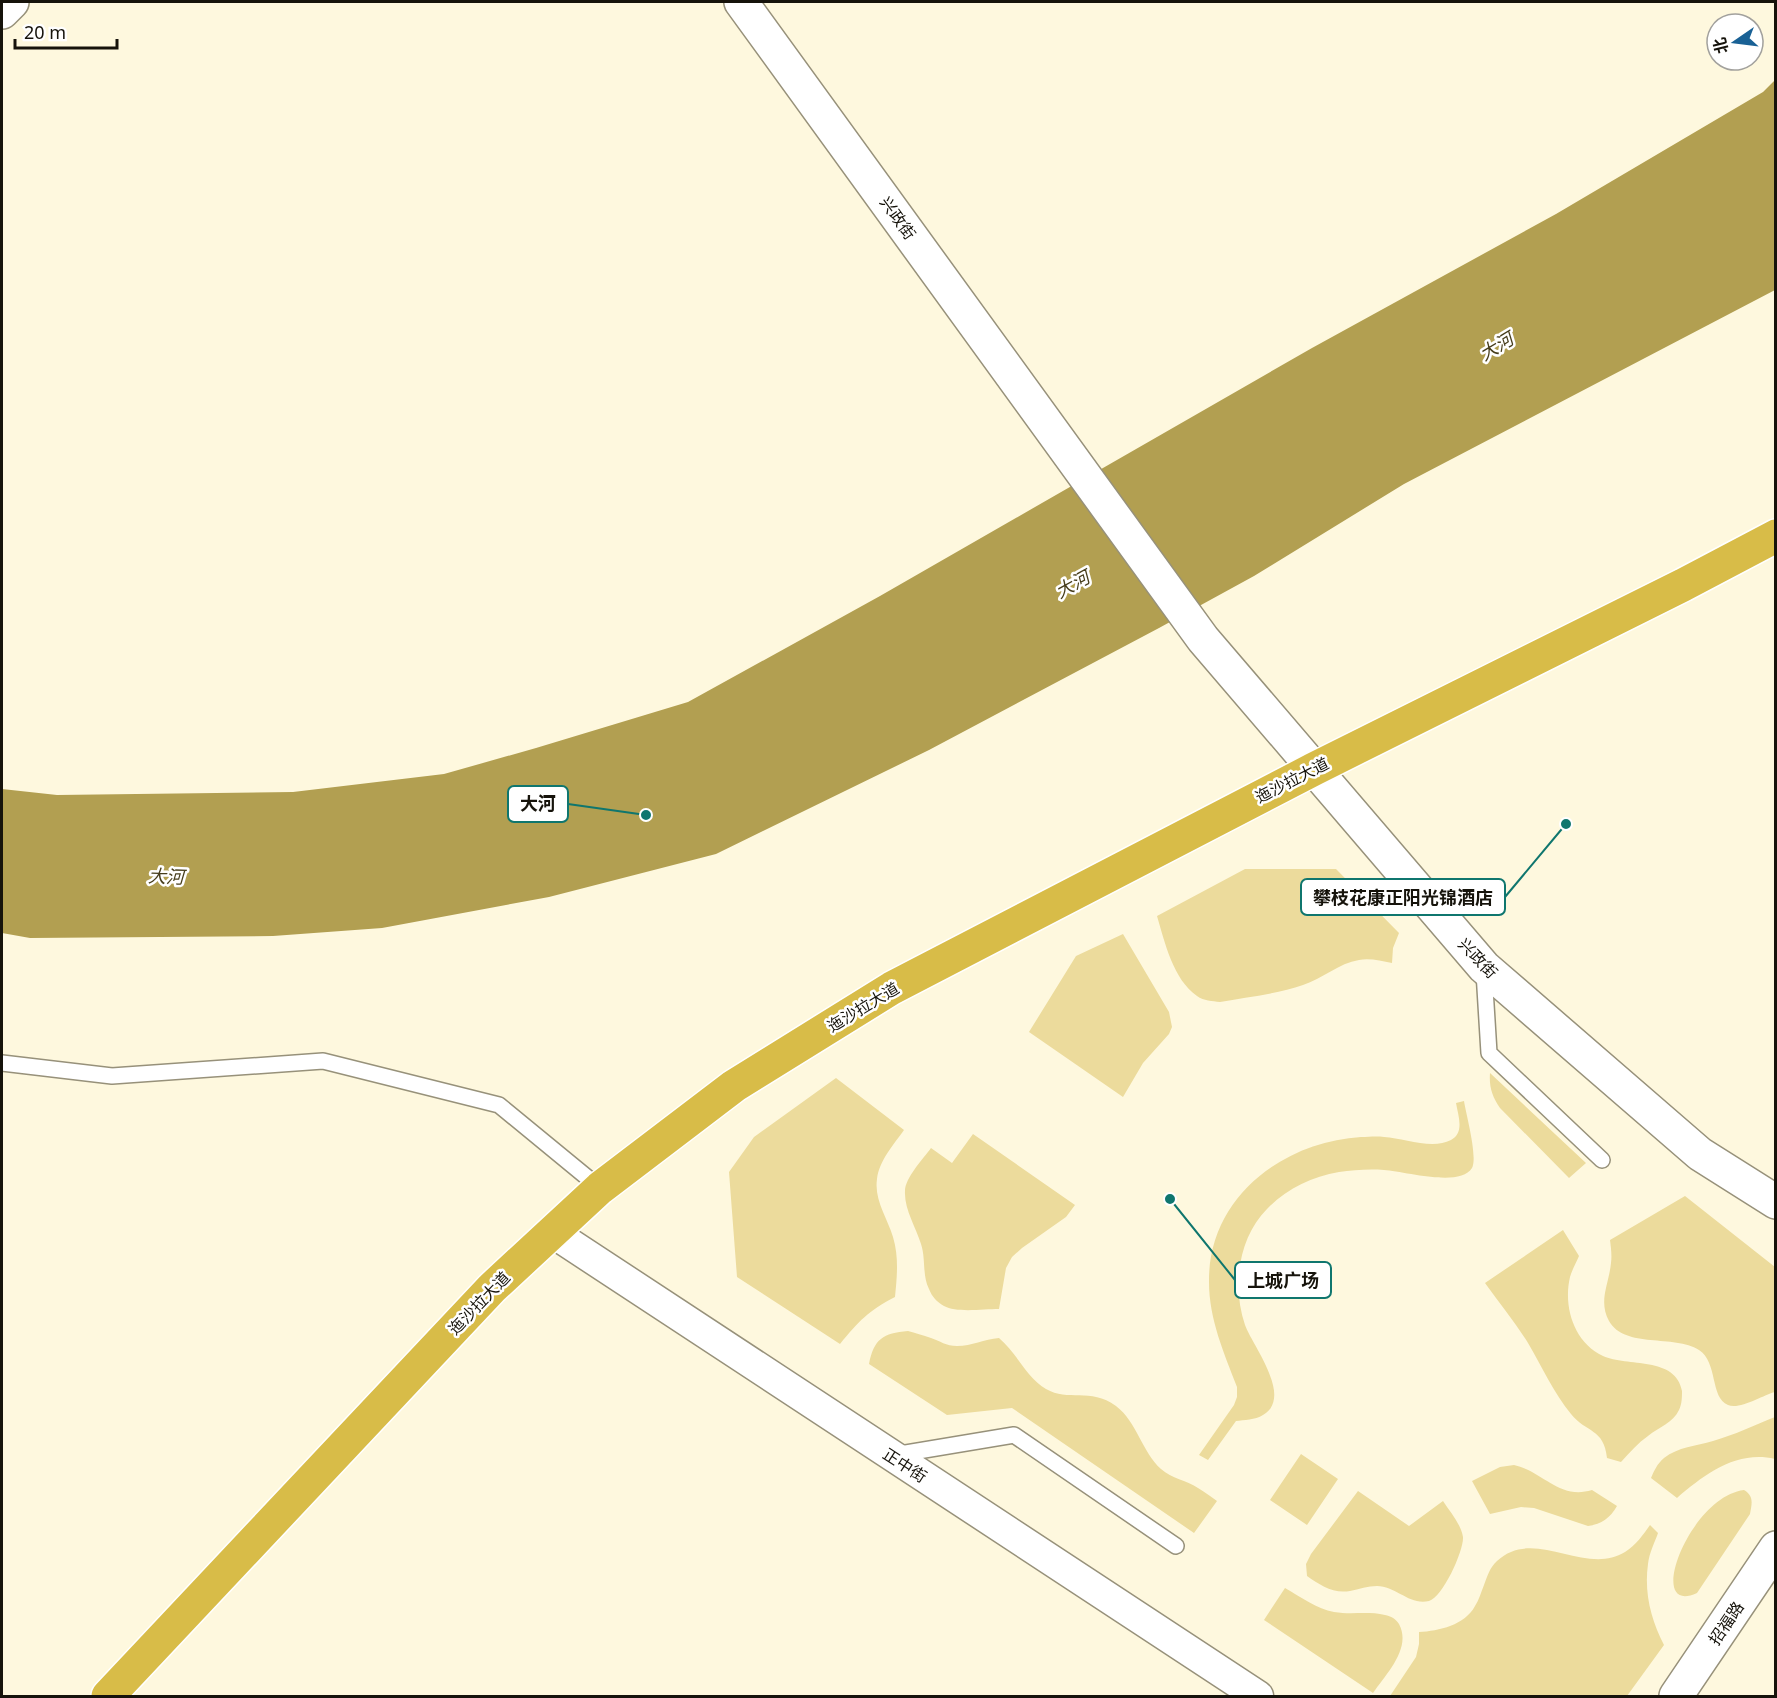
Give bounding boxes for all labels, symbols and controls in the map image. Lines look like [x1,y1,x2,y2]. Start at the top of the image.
scale bar [15,12,117,50]
north arrow [1705,12,1765,72]
text: 20 m [24,20,66,44]
text: 北 [1708,35,1733,56]
street label: 兴政街 [875,192,921,244]
water label: 大河 [1474,325,1520,366]
water label: 大河 [1050,563,1096,603]
street label: 迤沙拉大道 [1251,752,1333,808]
callout: 大河 [508,786,568,822]
text: 大河 [520,791,556,815]
water label: 大河 [148,863,187,889]
callout: 攀枝花康正阳光锦酒店 [1301,879,1505,915]
text: 攀枝花康正阳光锦酒店 [1313,885,1493,909]
street label: 兴政街 [1453,933,1503,983]
street label: 迤沙拉大道 [823,977,903,1037]
callout: 上城广场 [1235,1262,1331,1298]
street label: 迤沙拉大道 [443,1267,515,1339]
text: 上城广场 [1247,1268,1319,1292]
street label: 正中街 [879,1443,931,1487]
street label: 招福路 [1703,1597,1749,1649]

